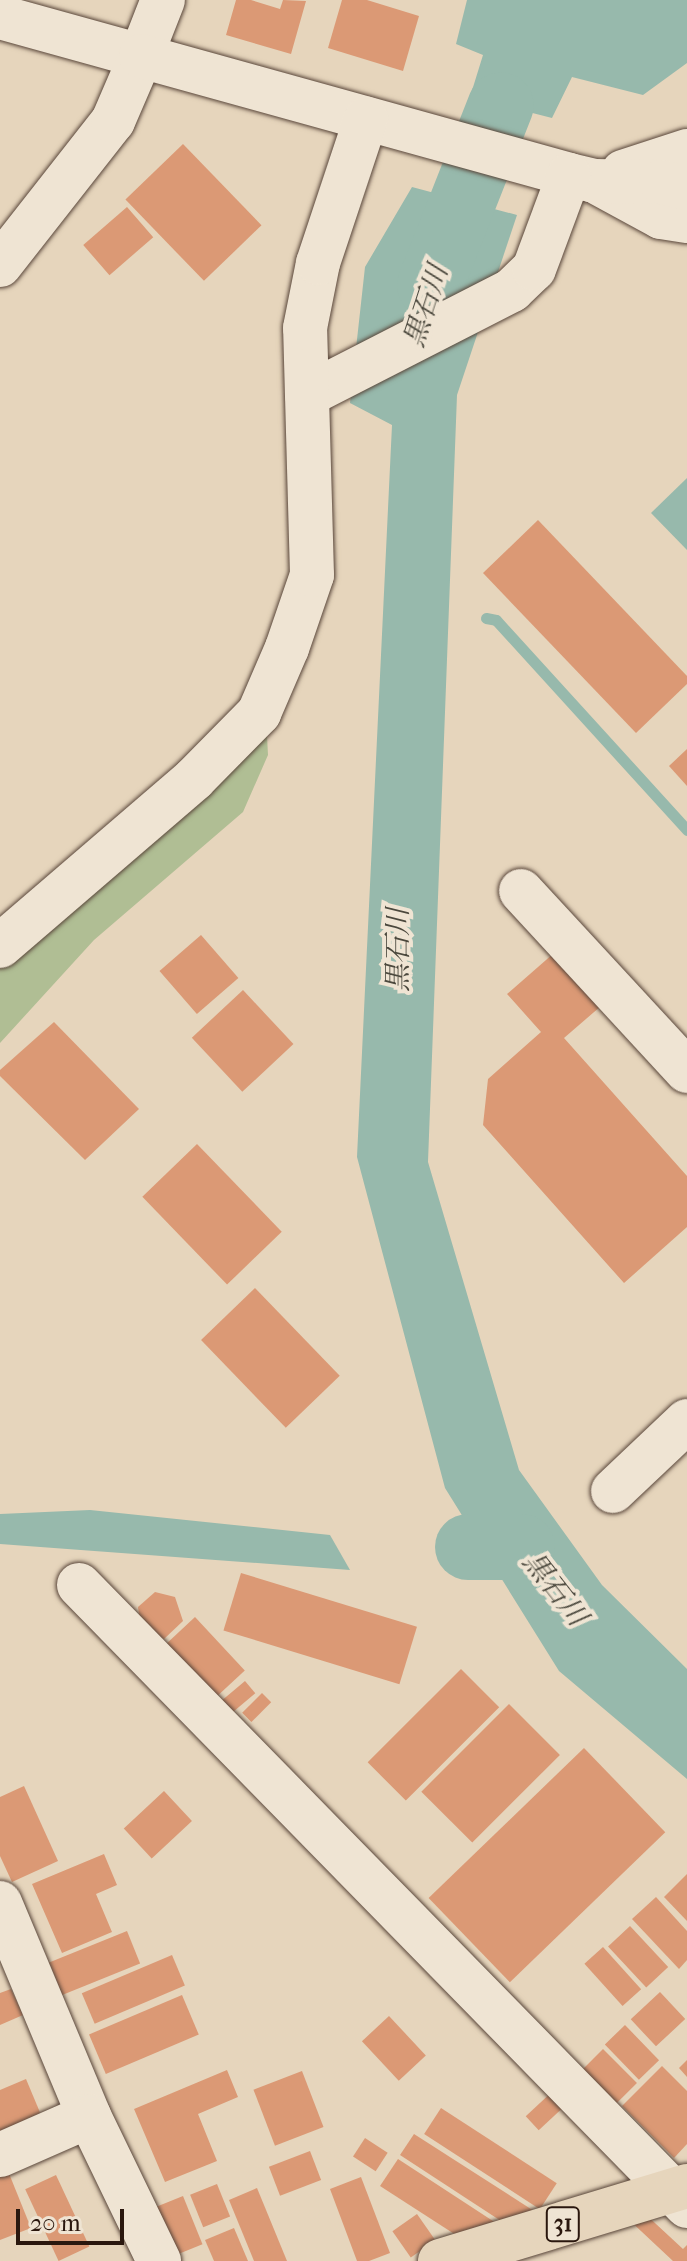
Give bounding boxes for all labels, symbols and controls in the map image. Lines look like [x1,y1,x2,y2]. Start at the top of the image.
water label: 黒石川 [397,261,455,351]
water label: 黒石川 [381,908,415,992]
water label: 黒石川 [516,1546,594,1632]
scale bar [20,2193,128,2243]
road number: 31 [545,2204,581,2244]
text: 20 m [30,2209,81,2237]

